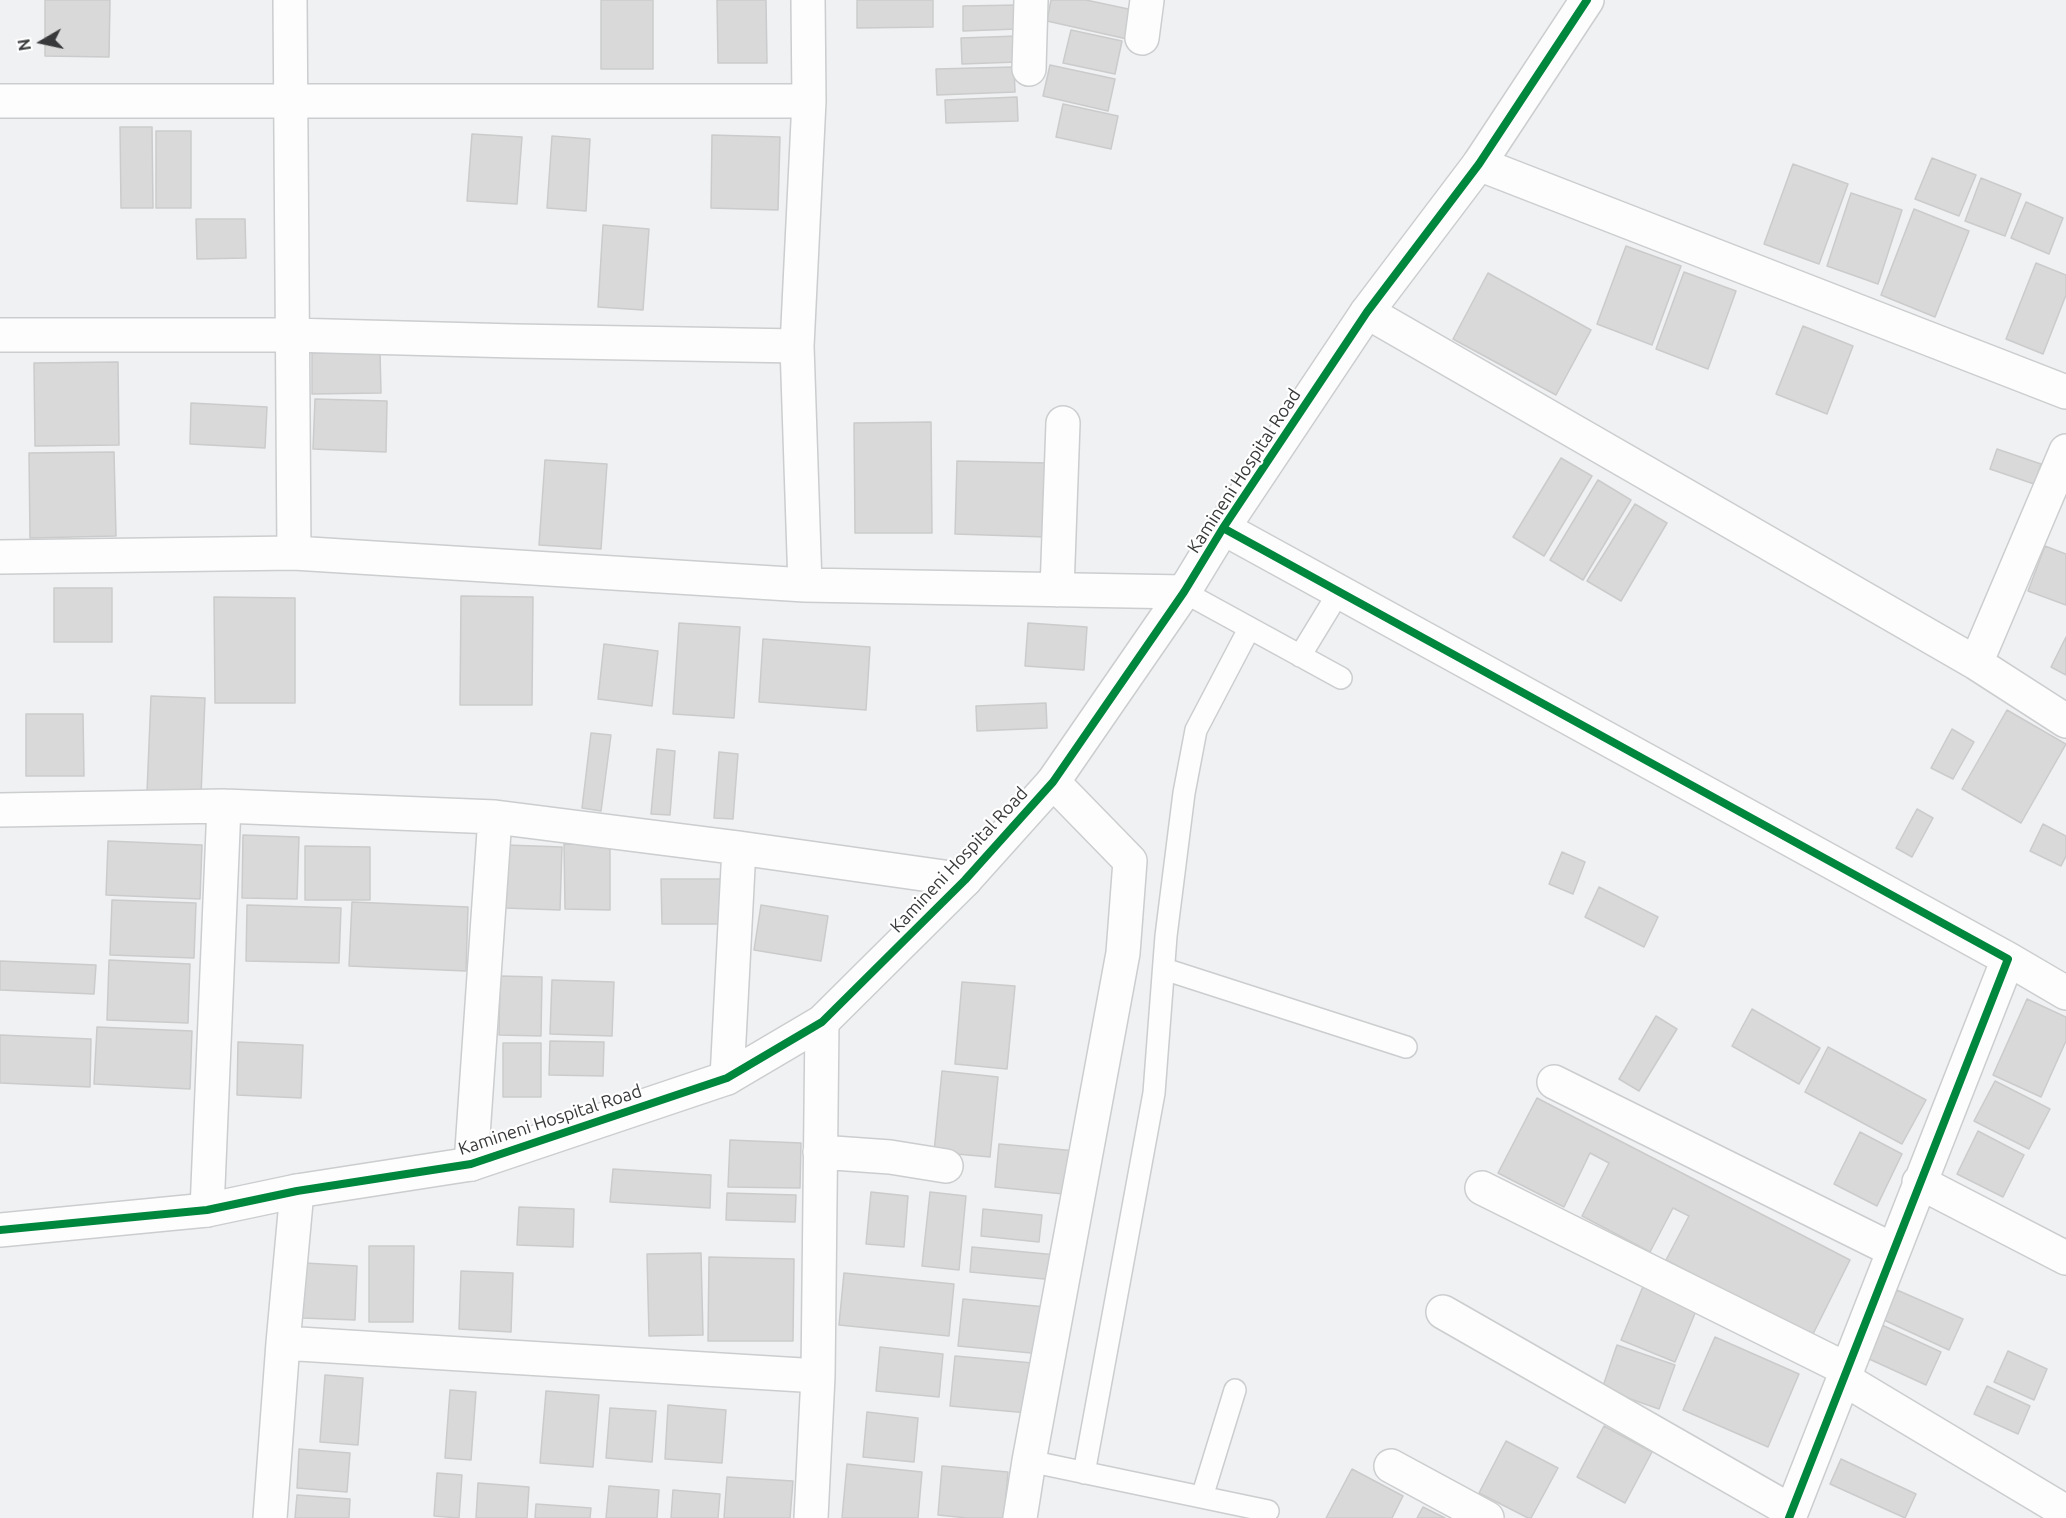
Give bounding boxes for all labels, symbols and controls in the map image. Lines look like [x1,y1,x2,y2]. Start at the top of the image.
north arrow [12,12,72,72]
text: N [14,38,34,52]
street label: Kamineni Hospital Road [1183,385,1305,557]
street label: Kamineni Hospital Road [886,783,1032,937]
street label: Kamineni Hospital Road [456,1080,644,1160]

